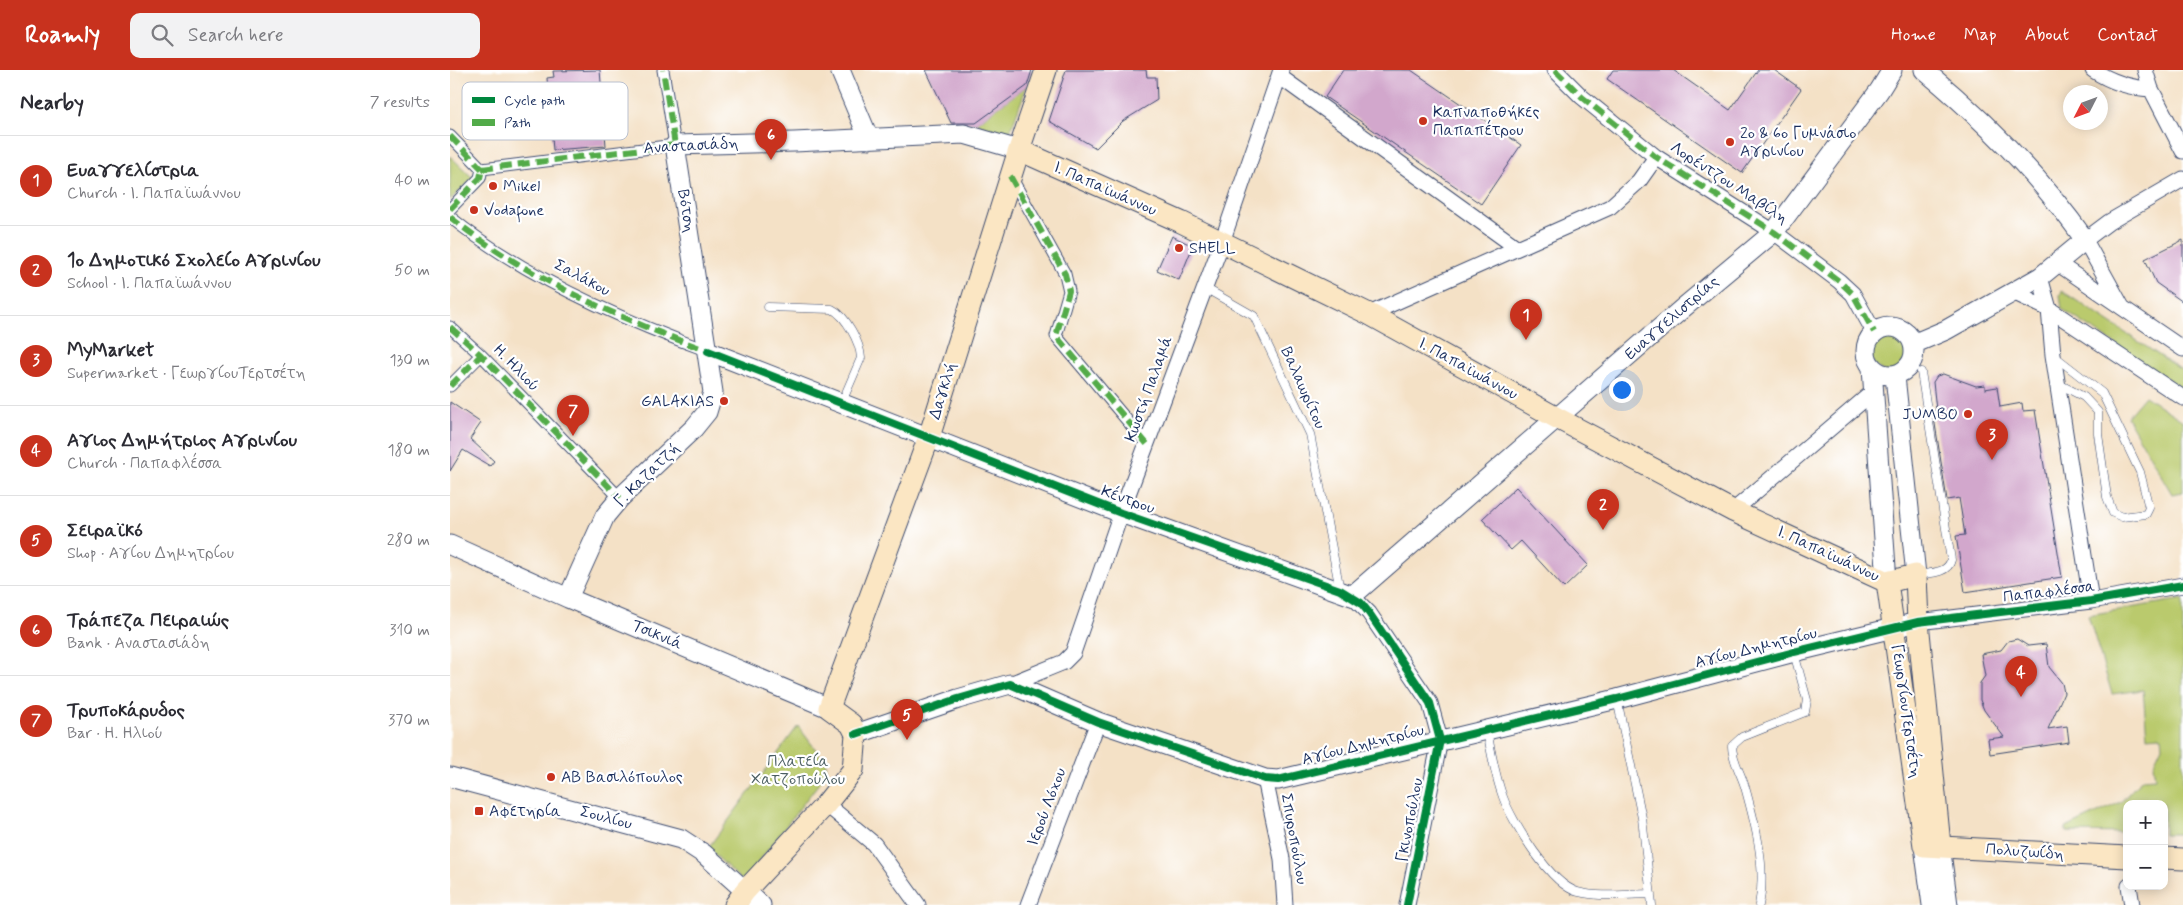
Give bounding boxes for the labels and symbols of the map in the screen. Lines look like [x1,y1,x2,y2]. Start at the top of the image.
legend [462,82,628,140]
north arrow [2063,85,2108,130]
text: Cycle path [504,92,565,110]
place label: Καπναποθήκες Παπαπέτρου [1433,102,1539,141]
text: Path [504,114,531,132]
marker: Καπναποθήκες Παπαπέτρου [1417,115,1429,127]
pin: 6 [755,119,787,160]
place label: 2ο & 6ο Γυμνάσιο Αγρινίου [1740,123,1856,162]
street label: Αναστασιάδη [643,133,739,159]
street label: Λορέντζου Μαβίλη [1666,136,1792,229]
marker: 2ο & 6ο Γυμνάσιο Αγρινίου [1724,136,1736,148]
street label: Ι. Παπαϊωάννου [1050,157,1160,221]
place label: Mikel [503,176,540,197]
marker: Mikel [487,180,499,192]
street label: Βότση [672,188,700,234]
place label: Vodafone [484,200,544,223]
marker: Vodafone [468,204,480,216]
place label: SHELL [1189,238,1236,259]
marker: SHELL [1173,242,1185,254]
street label: Σαλάκου [550,255,614,301]
street label: Ευαγγελιστρίας [1620,271,1724,365]
pin: 1 [1510,299,1542,340]
street label: Κωστή Παλαμά [1120,333,1178,445]
street label: Ι. Παπαϊωάννου [1414,333,1522,405]
street label: Η. Ηλιού [488,340,544,396]
street label: Βαλαωρίτου [1276,344,1330,432]
street label: Δαγκλή [924,360,962,422]
your location [1609,377,1635,403]
place label: GALAXIAS [641,391,714,412]
pin: 7 [557,395,589,436]
marker: GALAXIAS [718,395,730,407]
place label: JUMBO [1902,404,1958,425]
marker: JUMBO [1962,408,1974,420]
pin: 3 [1976,419,2008,460]
street label: Γ. Καζατζή [610,438,684,512]
street label: Κέντρου [1098,480,1158,519]
pin: 2 [1587,489,1619,530]
street label: Ι. Παπαϊωάννου [1773,521,1883,587]
street label: Παπαφλέσσα [2002,575,2096,608]
street label: Τσικνιά [629,615,685,655]
street label: Αγίου Δημητρίου [1693,623,1819,673]
street label: ΓεωργίουΤερτσέτη [1886,642,1927,779]
pin: 4 [2005,656,2037,697]
pin: 5 [891,699,923,740]
street label: Αγίου Δημητρίου [1300,720,1426,770]
park label: Πλατεία Χατζοπούλου [751,751,845,790]
street label: Ιερού Λόχου [1022,765,1072,849]
place label: ΑΒ Βασιλόπουλος [561,767,683,788]
marker: ΑΒ Βασιλόπουλος [545,771,557,783]
street label: Γκινοπούλου [1392,776,1428,864]
street label: Σπυροπούλου [1276,792,1312,886]
place label: Αφετηρία [489,801,561,822]
street label: Σουλίου [578,801,634,835]
marker: Αφετηρία [473,805,485,817]
street label: Πολυζωίδη [1985,839,2065,865]

